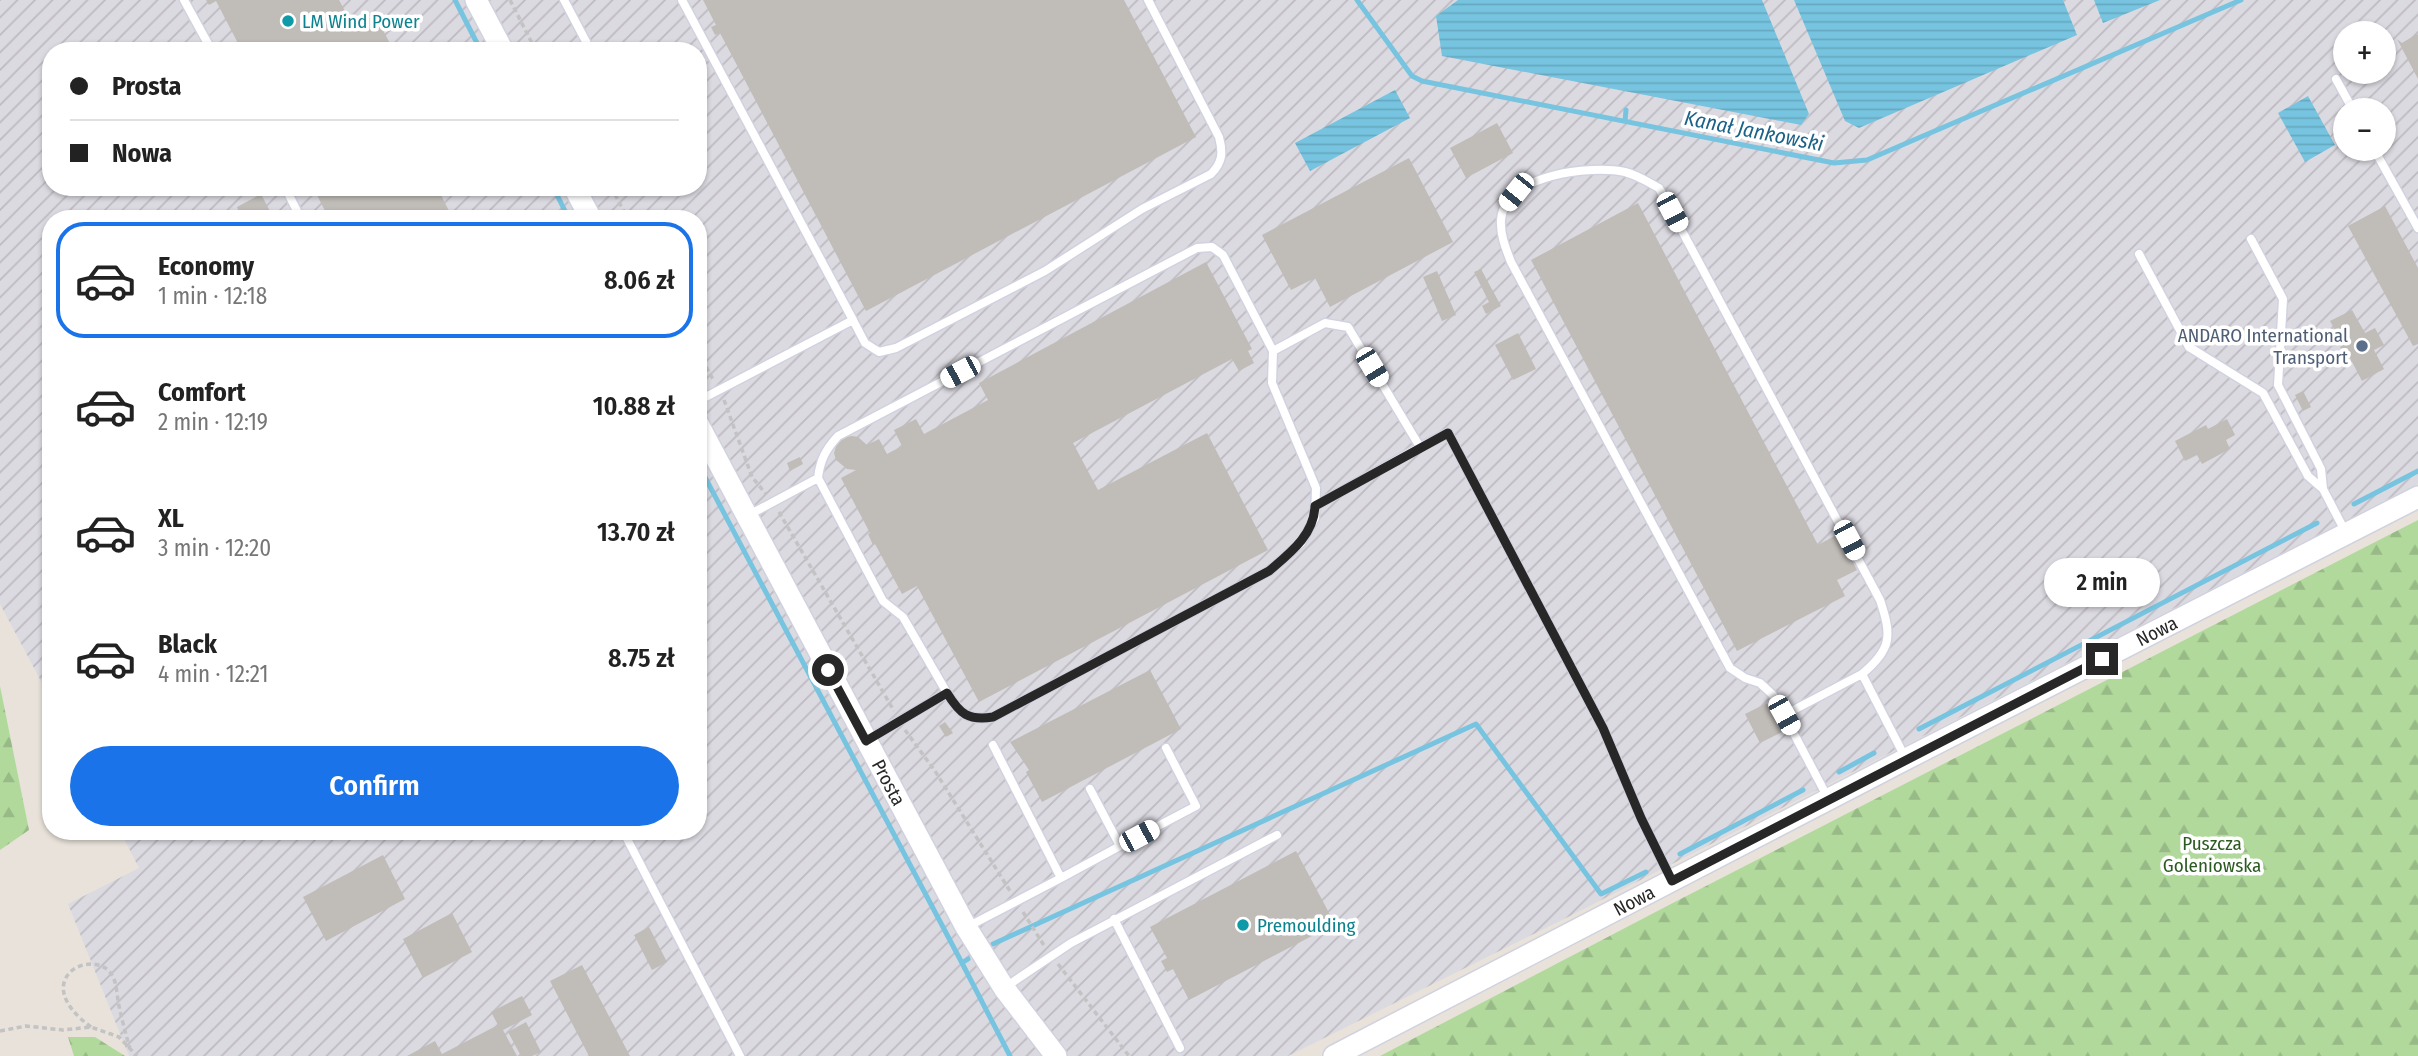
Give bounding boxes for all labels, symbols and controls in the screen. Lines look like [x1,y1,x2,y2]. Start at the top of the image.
place label: LM Wind Power [302,10,420,33]
marker: LM Wind Power [280,13,296,29]
map controls [2333,21,2396,161]
button: + [2333,21,2396,84]
text: Prosta [112,71,182,102]
button: − [2333,98,2396,161]
water label: Kanał Jankowski [1682,105,1827,157]
text: Nowa [112,138,172,169]
car [1495,169,1538,215]
car [1653,189,1692,235]
icon: car [74,249,137,312]
text: Economy [158,251,254,282]
text: 8.06 zł [604,265,675,296]
text: 1 min · 12:18 [158,282,267,310]
place label: ANDARO International Transport [2178,324,2349,369]
marker: ANDARO International Transport [2354,338,2370,354]
car [1353,344,1392,390]
car [937,353,984,391]
icon: car [74,375,137,438]
text: Comfort [158,377,246,408]
text: 10.88 zł [593,391,675,422]
text: 2 min · 12:19 [158,408,268,436]
icon: car [74,501,137,564]
text: XL [158,503,184,534]
text: 13.70 zł [597,517,675,548]
car [1830,517,1869,563]
text: 3 min · 12:20 [158,534,271,562]
callout: 2 min [2044,558,2160,606]
text: 2 min [2076,568,2128,596]
street label: Nowa [2132,611,2181,651]
icon: car [74,627,137,690]
text: Black [158,629,217,660]
text: 8.75 zł [608,643,675,674]
route end [2086,643,2118,675]
route start [812,654,844,686]
text: 4 min · 12:21 [158,660,268,688]
car [1765,692,1804,738]
button: Confirm [70,746,679,826]
street label: Prosta [867,755,911,809]
car [1116,817,1163,855]
park label: Puszcza Goleniowska [2163,832,2261,877]
street label: Nowa [1610,880,1658,920]
place label: Premoulding [1257,914,1355,937]
marker: Premoulding [1235,917,1251,933]

